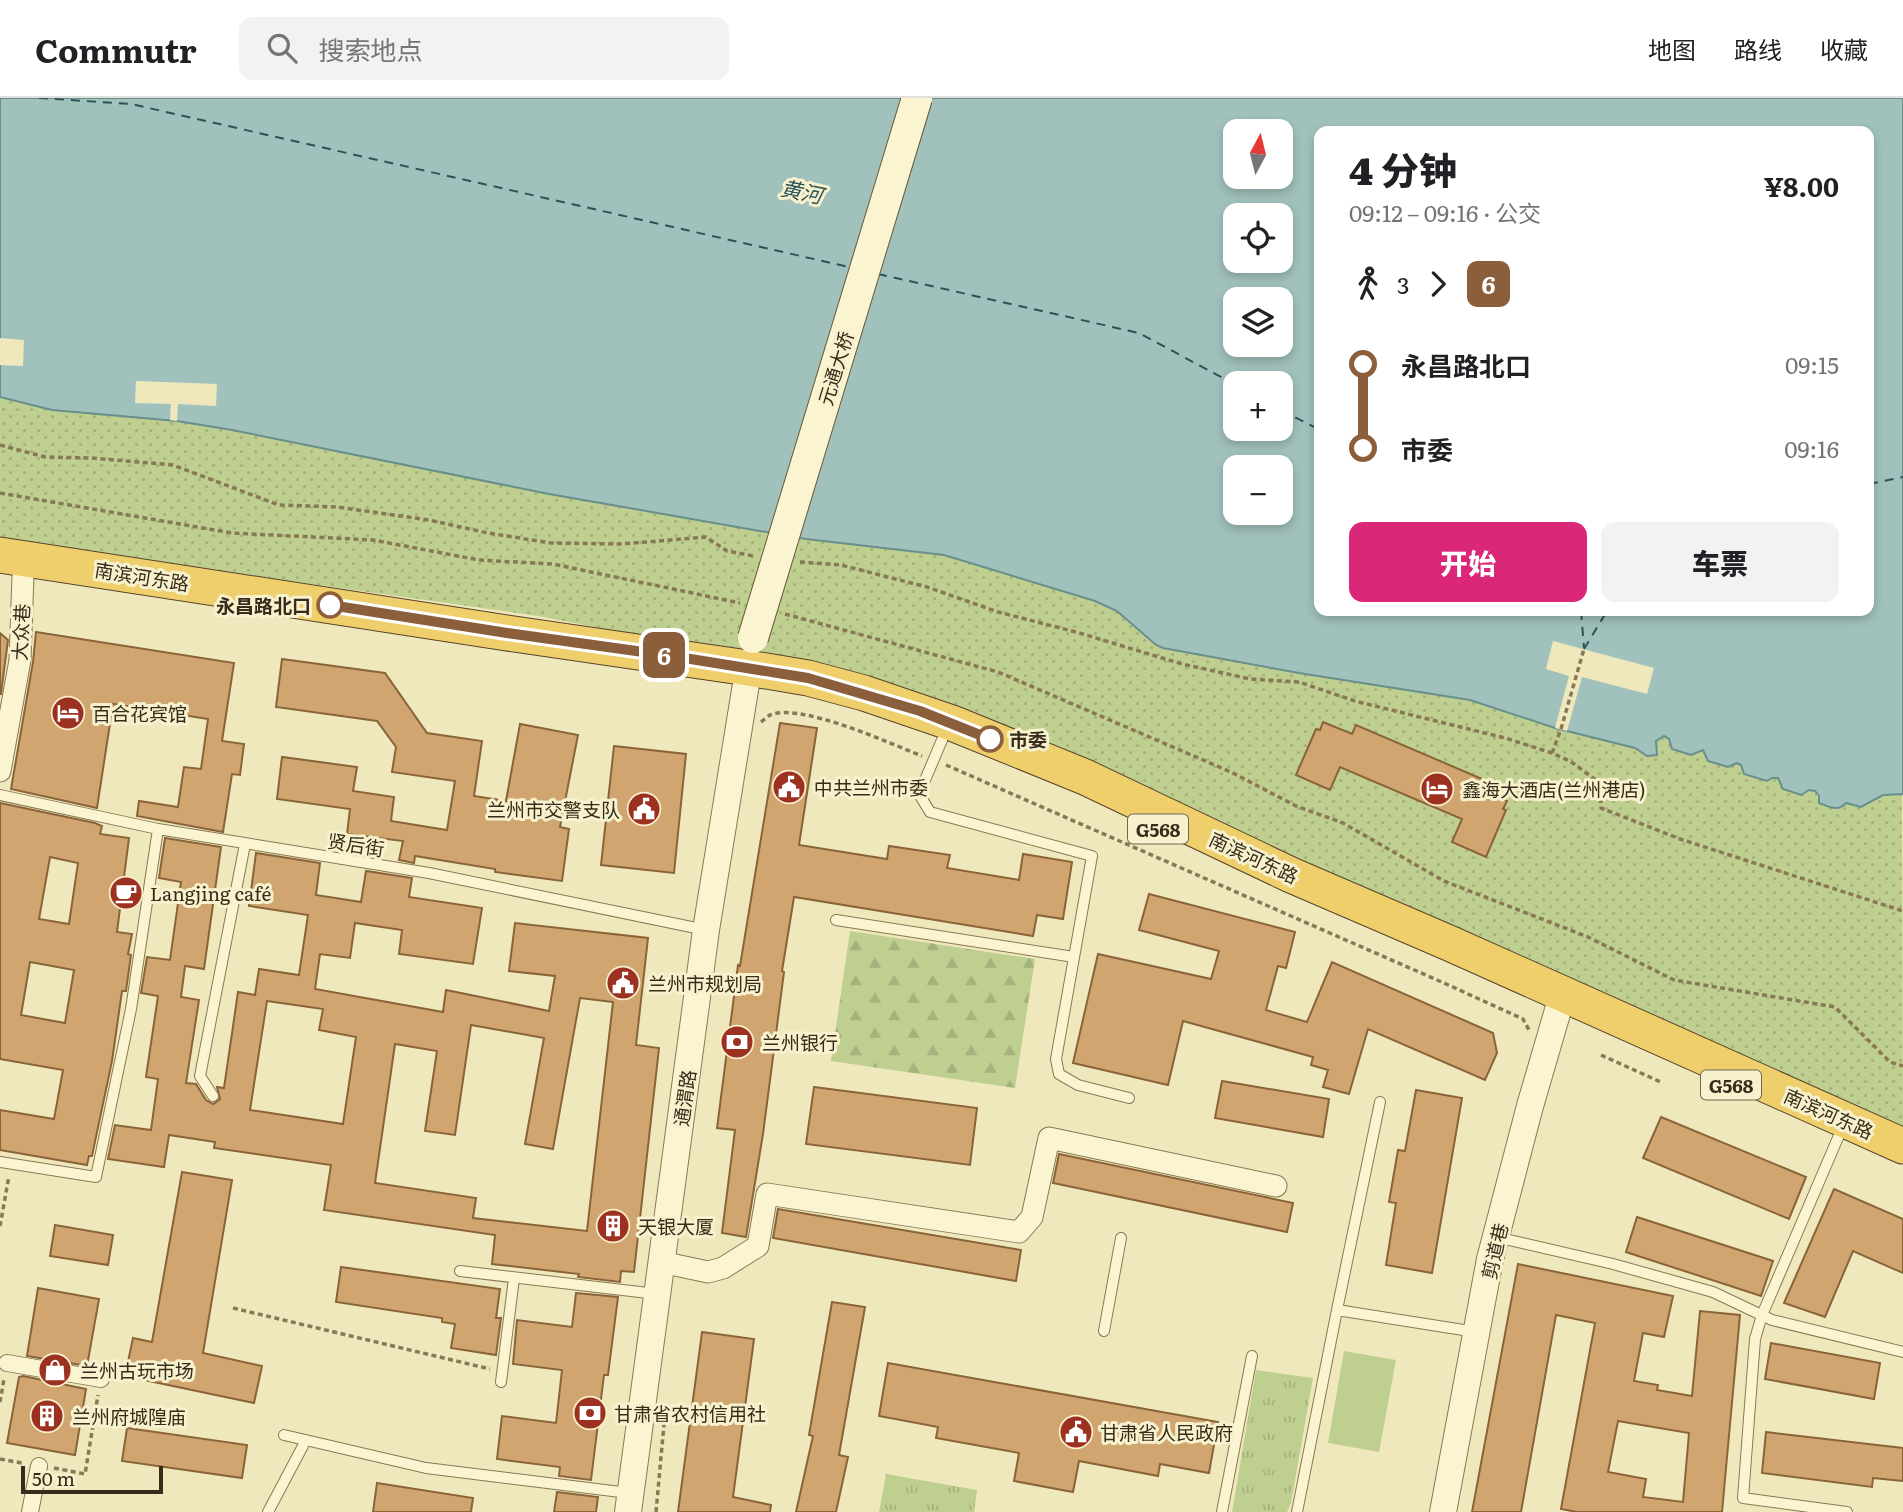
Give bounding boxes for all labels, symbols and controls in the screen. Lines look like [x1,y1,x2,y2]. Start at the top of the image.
search box [239,17,729,80]
text: Commutr [35,24,197,73]
icon: search [263,29,301,67]
text: 搜索地点 [319,29,423,68]
text: 地图 [1648,31,1696,66]
text: 路线 [1734,31,1782,66]
text: 收藏 [1820,31,1868,66]
north arrow [1223,119,1293,189]
map controls [1223,119,1293,525]
text: 4 分钟 [1349,140,1457,197]
text: ¥8.00 [1764,166,1839,205]
water label: 黄河 [778,170,830,210]
text: 09:12 – 09:16 · 公交 [1349,195,1541,229]
button: locate [1223,203,1293,273]
icon: walk [1349,265,1387,303]
icon: forward [1419,265,1457,303]
text: 6 [1481,266,1496,301]
text: 3 [1397,267,1409,301]
button: layers [1223,287,1293,357]
street label: 元通大桥 [810,328,860,408]
text: 永昌路北口 [1401,345,1531,384]
text: 09:15 [1785,347,1839,381]
button: + [1223,371,1293,441]
text: 市委 [1401,429,1453,468]
text: 09:16 [1784,431,1839,465]
button: − [1223,455,1293,525]
button: 开始 [1349,522,1587,602]
button: 车票 [1601,522,1839,602]
street label: 南滨河东路 [93,555,191,597]
place label: 永昌路北口 [216,591,311,619]
marker: 永昌路北口 [317,592,343,618]
street label: 大众巷 [5,603,35,661]
line badge: 6 [641,632,687,678]
text: 6 [657,637,671,672]
hotel icon: 百合花宾馆 [49,694,87,732]
place label: 百合花宾馆 [92,699,187,727]
place label: 市委 [1009,725,1047,753]
marker: 市委 [977,726,1003,752]
public building icon: 中共兰州市委 [770,768,808,806]
hotel icon: 鑫海大酒店(兰州港店) [1418,770,1456,808]
place label: 中共兰州市委 [814,773,928,801]
place label: 鑫海大酒店(兰州港店) [1462,775,1646,803]
public building icon: 兰州市交警支队 [625,790,663,828]
place label: 兰州市交警支队 [487,795,620,823]
road number: G568 [1128,814,1188,844]
street label: 南滨河东路 [1205,824,1303,890]
street label: 贤后街 [326,826,386,862]
cafe icon: Langjing café [107,874,145,912]
place label: Langjing café [150,879,271,907]
public building icon: 兰州市规划局 [604,964,642,1002]
place label: 兰州市规划局 [648,969,762,997]
bank icon: 兰州银行 [718,1023,756,1061]
place label: 兰州银行 [762,1028,838,1056]
street label: 通渭路 [666,1068,702,1128]
road number: G568 [1701,1070,1761,1100]
street label: 南滨河东路 [1780,1081,1878,1145]
building icon: 天银大厦 [594,1207,632,1245]
place label: 天银大厦 [638,1212,714,1240]
street label: 剪道巷 [1474,1220,1514,1282]
shop icon: 兰州古玩市场 [36,1351,74,1389]
place label: 兰州古玩市场 [80,1356,194,1384]
bank icon: 甘肃省农村信用社 [571,1394,609,1432]
building icon: 兰州府城隍庙 [28,1397,66,1435]
place label: 甘肃省农村信用社 [614,1399,766,1427]
place label: 兰州府城隍庙 [72,1402,186,1430]
public building icon: 甘肃省人民政府 [1057,1413,1095,1451]
place label: 甘肃省人民政府 [1100,1418,1233,1446]
scale bar [21,1463,163,1495]
text: 50 m [32,1464,75,1492]

